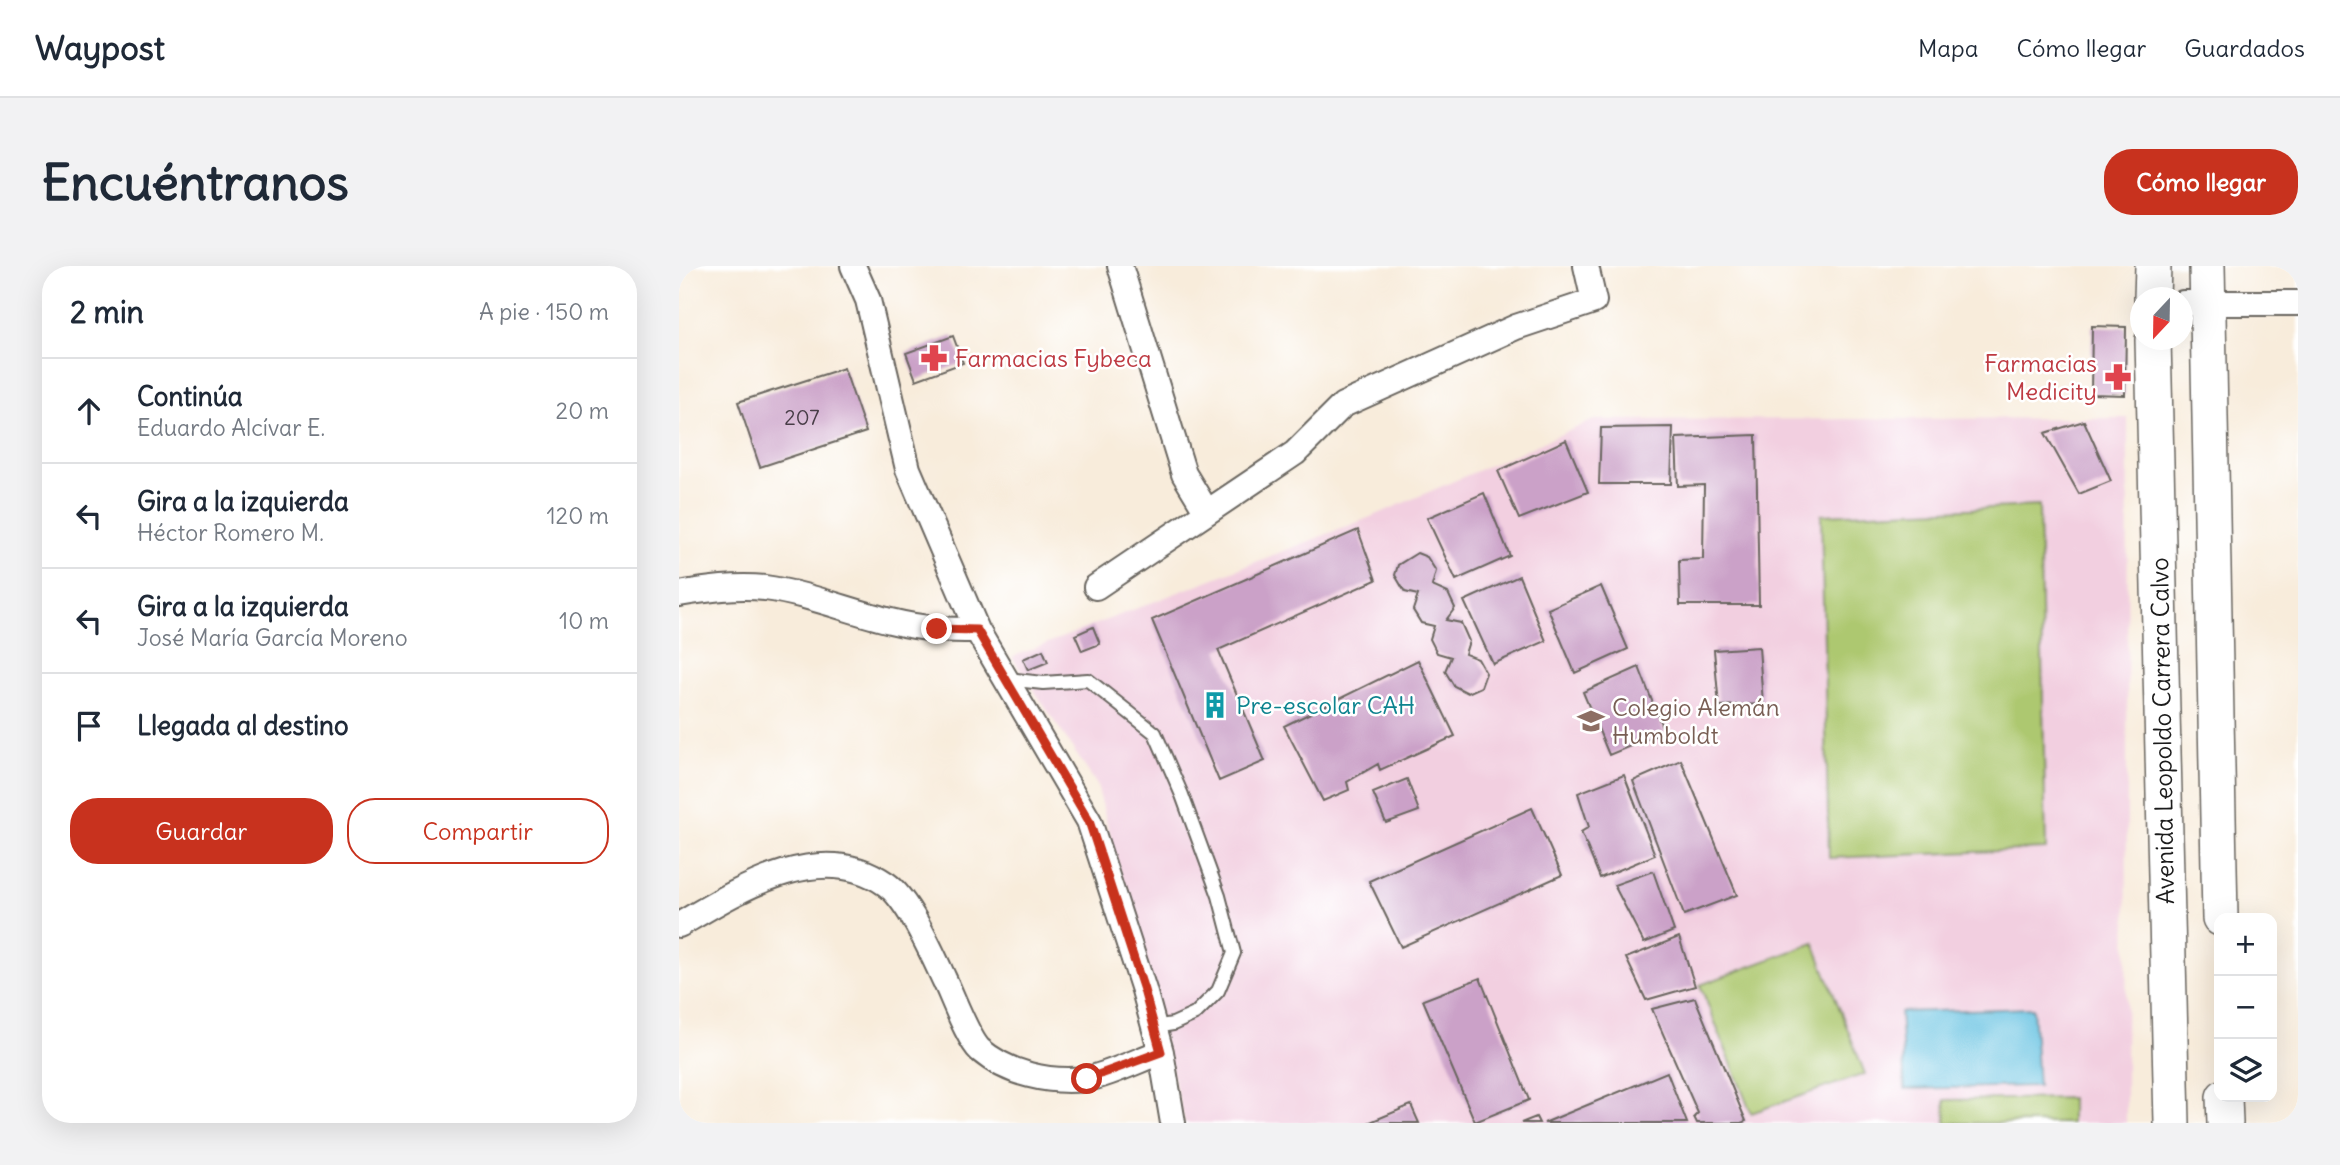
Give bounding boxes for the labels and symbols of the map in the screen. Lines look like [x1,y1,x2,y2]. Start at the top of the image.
north arrow [2130,287,2193,350]
pharmacy icon: Farmacias Fybeca [919,343,949,373]
place label: Farmacias Fybeca [955,343,1152,373]
place label: Farmacias Medicity [1984,348,2097,406]
pharmacy icon: Farmacias Medicity [2103,362,2133,392]
house number: 207 [784,404,820,431]
street label: Avenida Leopoldo Carrera Calvo [2144,557,2180,905]
route end [921,613,952,644]
building icon: Pre-escolar CAH [1200,690,1230,720]
place label: Pre-escolar CAH [1236,690,1415,720]
place label: Colegio Alemán Humboldt [1612,692,1780,750]
school or university icon: Colegio Alemán Humboldt [1576,706,1606,736]
route start [1071,1063,1102,1094]

